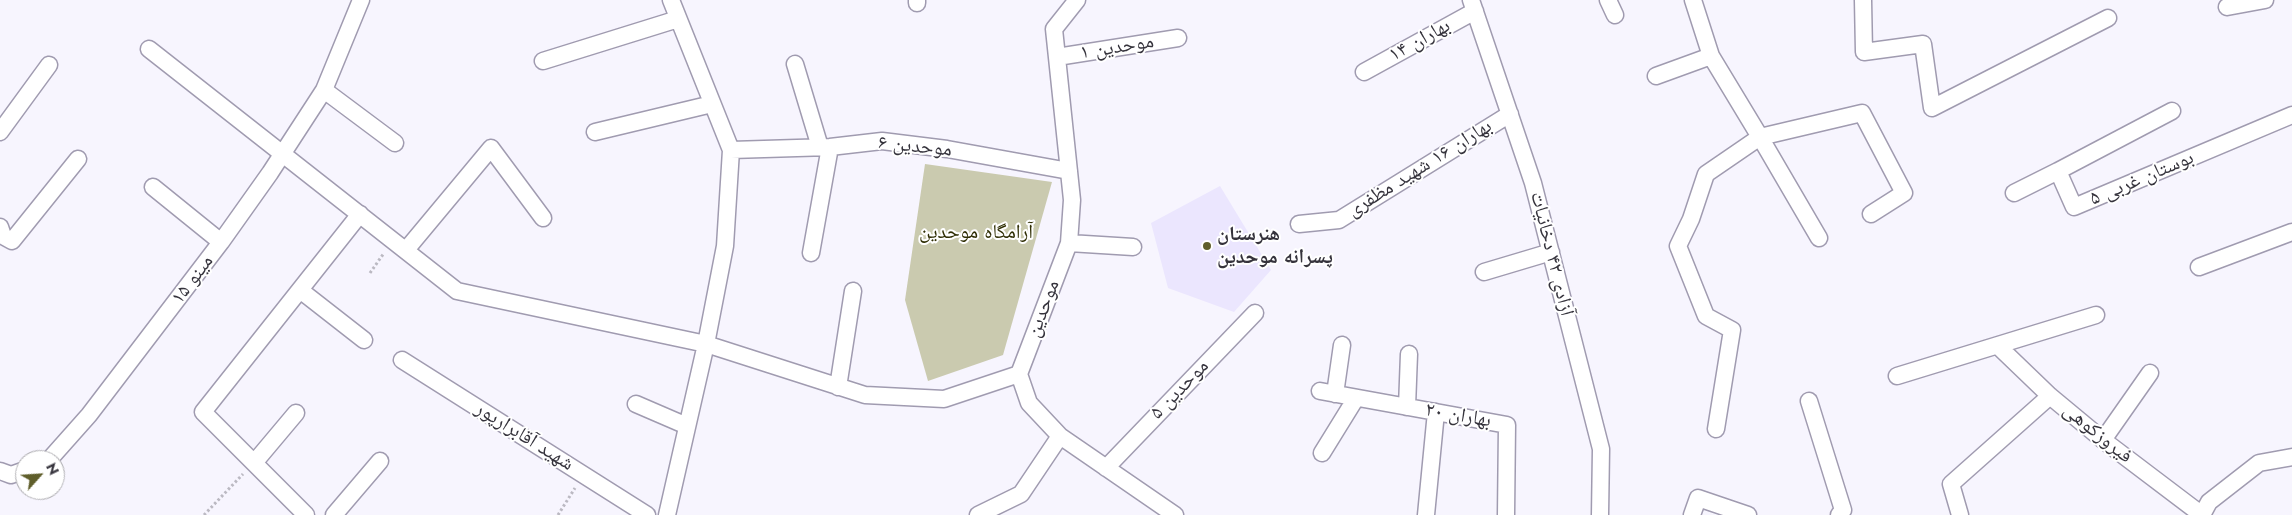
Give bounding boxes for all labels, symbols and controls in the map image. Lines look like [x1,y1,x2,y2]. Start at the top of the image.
street label: بهاران ۱۴ [1385,14,1455,68]
street label: موحدین ۱ [1078,30,1156,66]
street label: بهاران ۱۶ شهید مظفری [1343,115,1497,223]
street label: موحدین ۶ [877,131,953,163]
street label: بوستان غربی ۵ [2086,146,2198,212]
street label: آزادی ۴۲ دخانیات [1524,189,1578,319]
park label: آرامگاه موحدین [919,221,1033,245]
place label: هنرستان پسرانه موحدین [1217,223,1333,270]
marker: هنرستان پسرانه موحدین [1201,240,1213,252]
street label: مینو ۱۵ [167,251,219,309]
street label: موحدین [1022,277,1066,341]
street label: موحدین ۵ [1146,355,1214,425]
street label: شهید آقابرارپور [470,397,578,477]
street label: بهاران ۲۰ [1423,398,1493,434]
street label: فیروزکوهی [2057,399,2137,469]
north arrow [15,450,65,500]
text: N [41,459,64,478]

